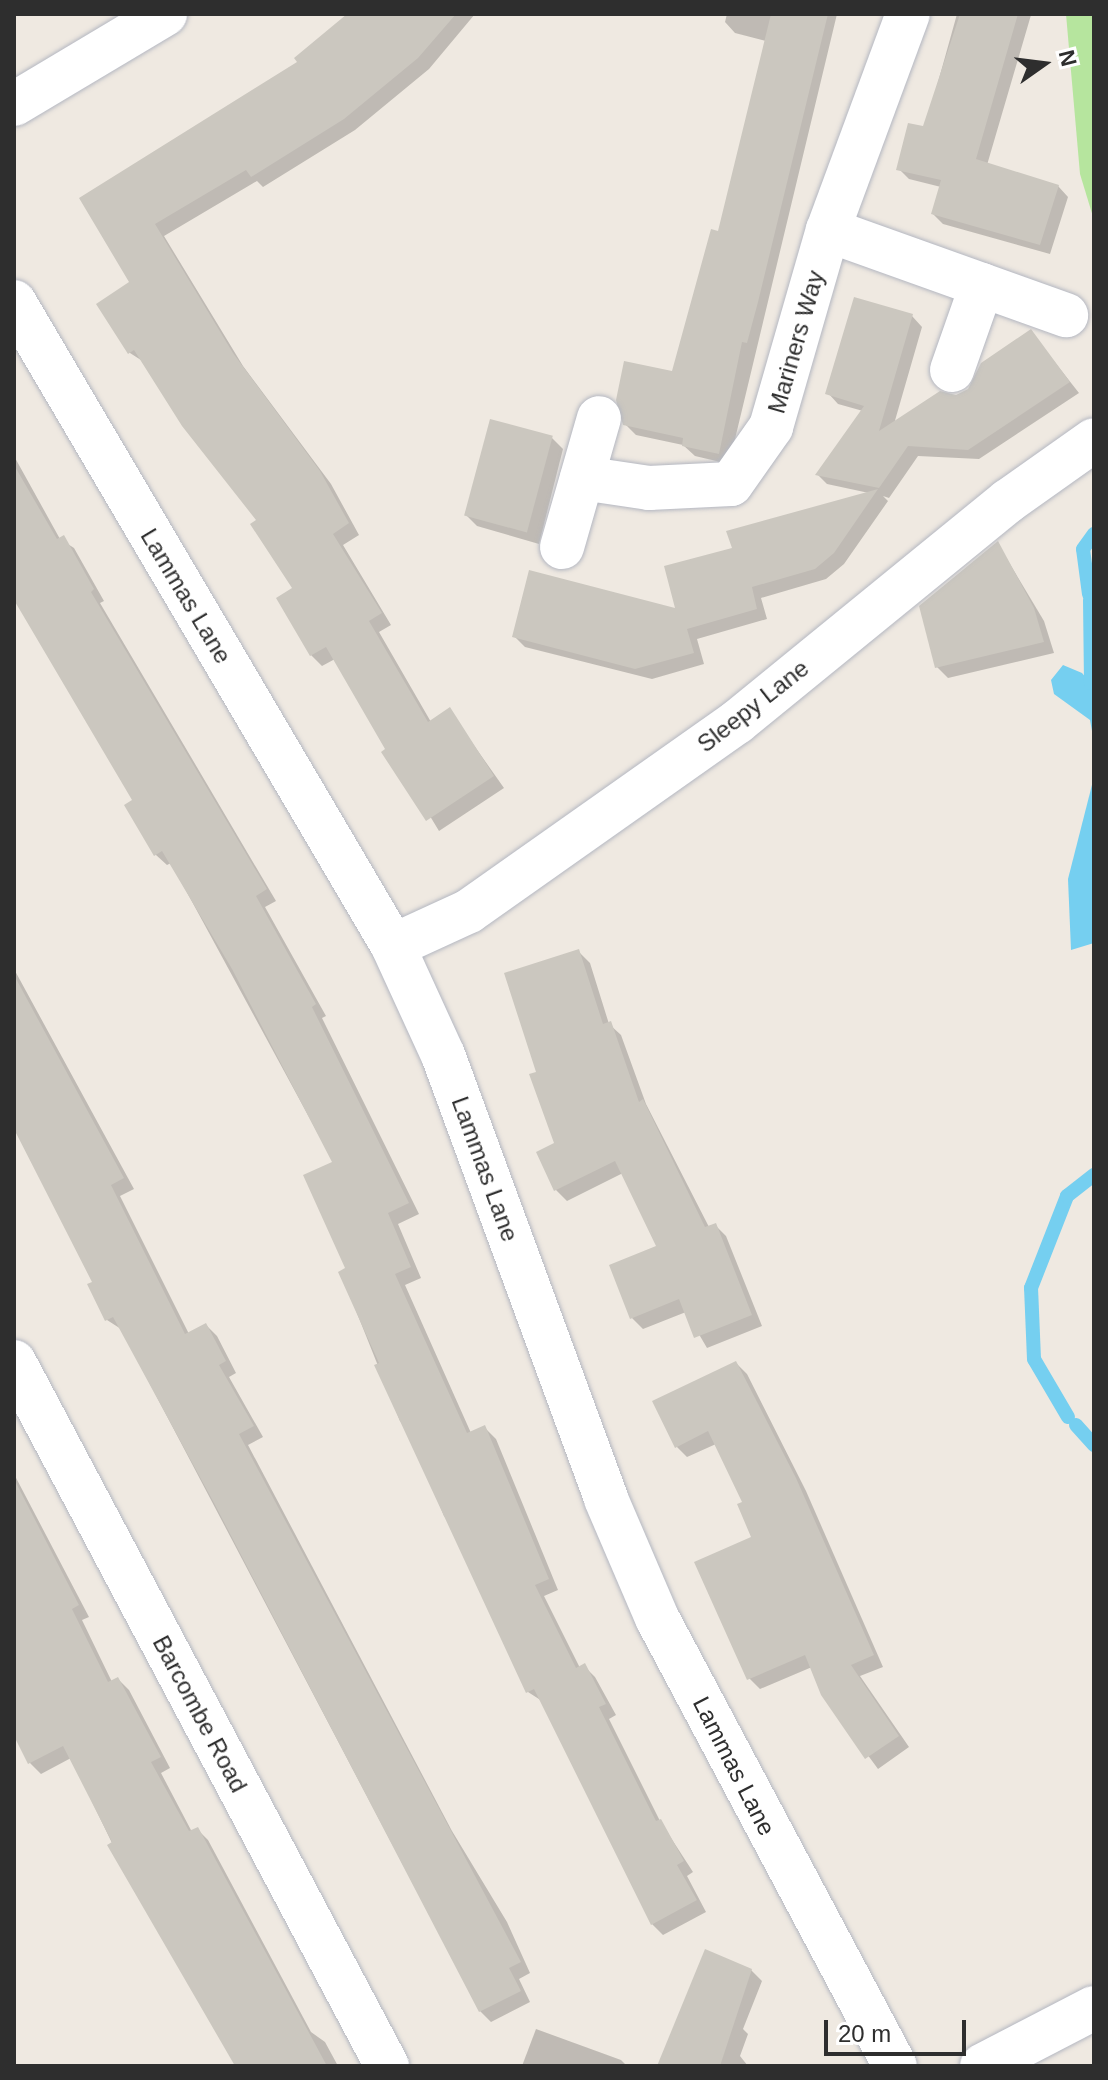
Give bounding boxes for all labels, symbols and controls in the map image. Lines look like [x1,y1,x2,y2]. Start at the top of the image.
north arrow [1004,24,1084,104]
text: N [1054,47,1082,69]
street label: Mariners Way [762,267,830,417]
street label: Lammas Lane [134,523,238,669]
street label: Sleepy Lane [692,654,814,758]
street label: Lammas Lane [445,1093,525,1245]
street label: Barcombe Road [147,1631,253,1797]
street label: Lammas Lane [687,1692,781,1840]
scale bar [828,2004,970,2054]
text: 20 m [838,2020,891,2047]

